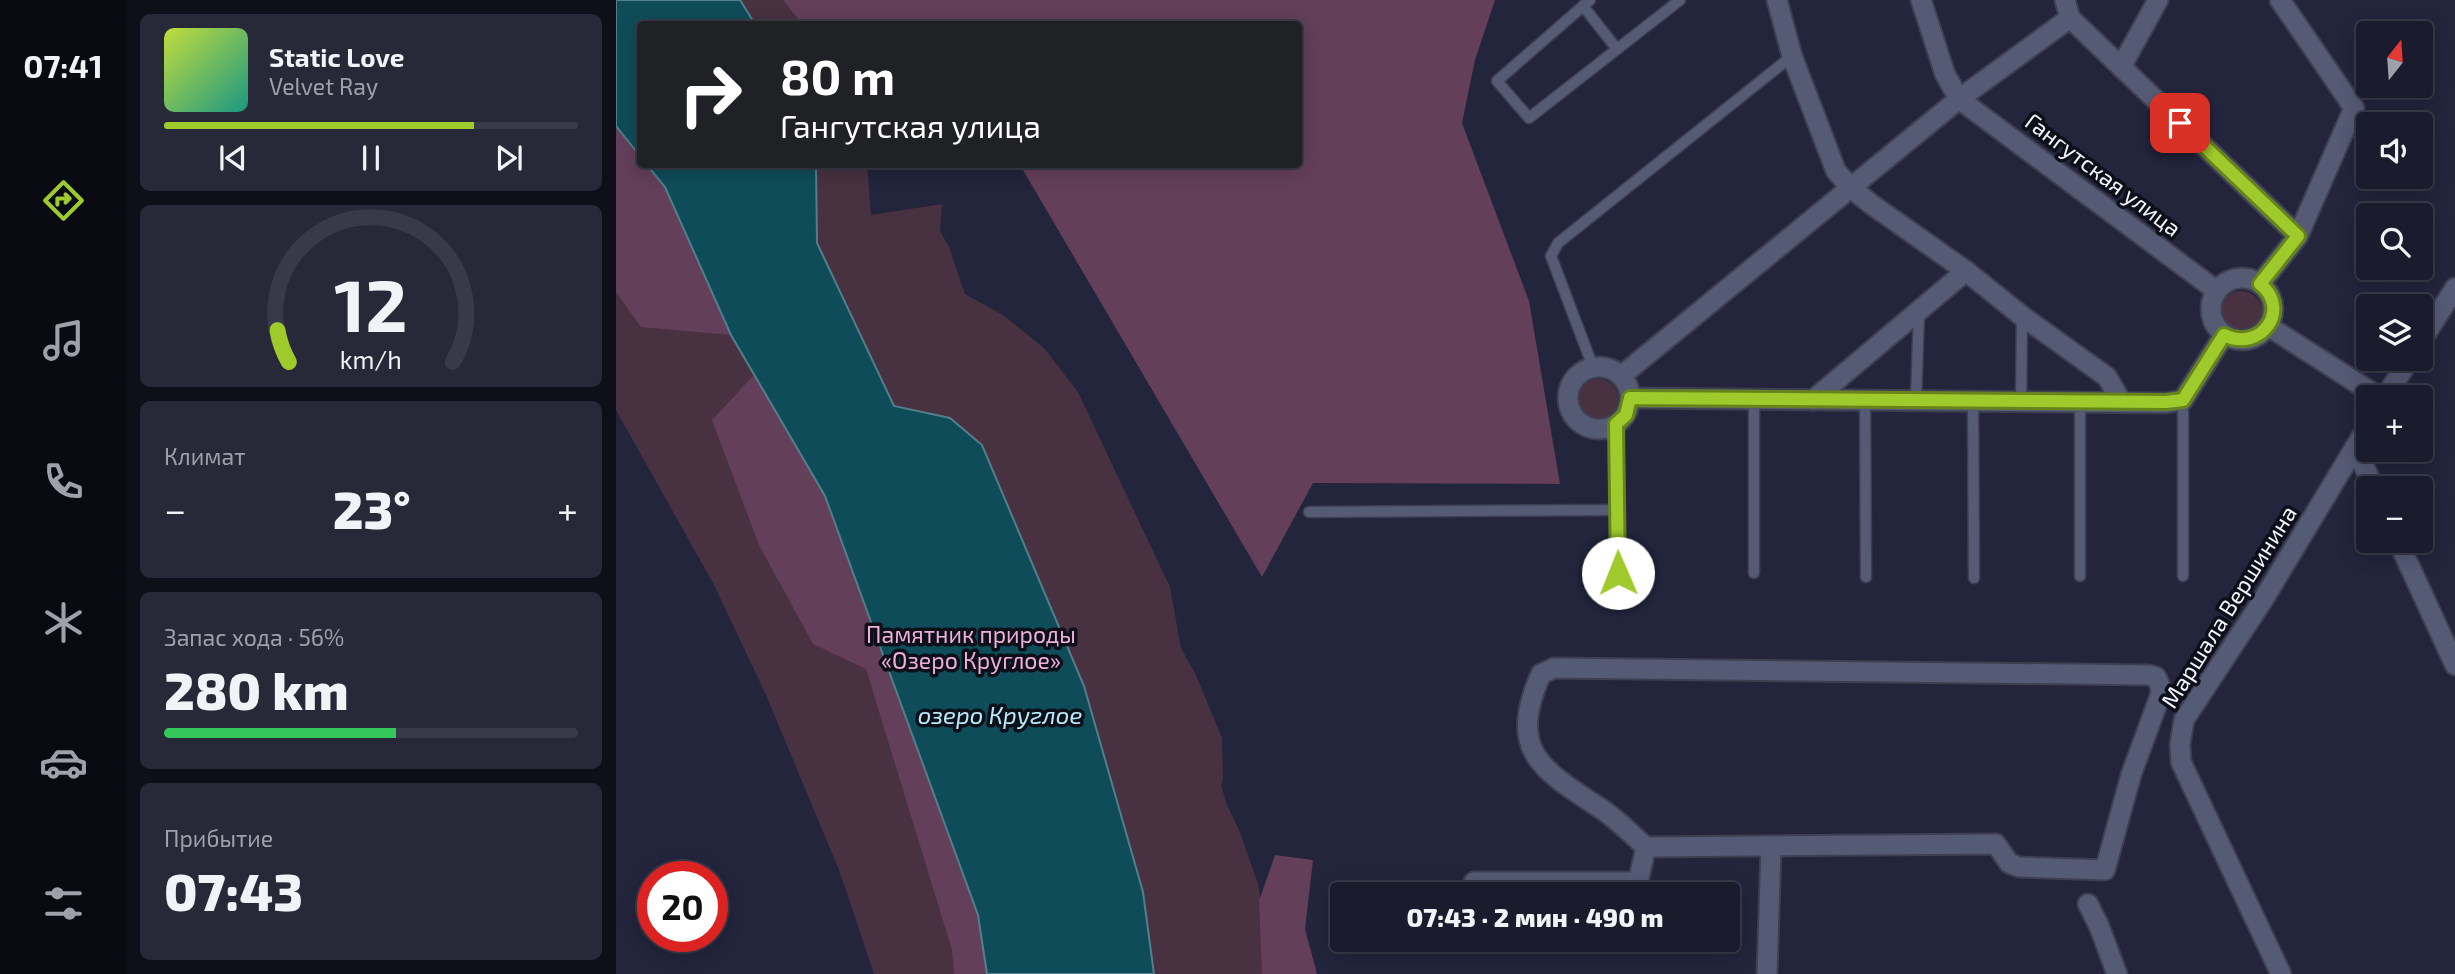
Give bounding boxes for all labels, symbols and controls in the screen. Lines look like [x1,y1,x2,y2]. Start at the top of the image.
north arrow [2356,21,2432,98]
map controls [2356,21,2433,553]
text: Static Love [269,41,405,72]
text: 07:41 [23,46,103,84]
text: 80 m [780,46,895,105]
icon: right [665,49,756,140]
text: Velvet Ray [269,72,378,100]
pin [2150,93,2210,153]
icon: arrive [2161,104,2199,142]
text: Гангутская улица [780,106,1041,144]
street label: Гангутская улица [2020,107,2187,243]
button: sound [2356,112,2433,189]
icon: previous [214,139,252,177]
icon: pause [352,139,390,177]
icon: next [490,139,528,177]
icon: directions [39,176,88,225]
button: search [2356,203,2433,280]
text: 12 [334,259,408,347]
button: layers [2356,294,2433,371]
icon: music [39,316,88,365]
text: km/h [340,344,402,374]
button: + [2356,385,2433,462]
text: Климат [164,442,245,470]
icon: phone [39,457,88,506]
button: − [2356,476,2433,553]
text: 23° [333,477,411,539]
text: − [164,486,186,532]
text: + [557,486,578,532]
street label: Маршала Вершинина [2154,500,2302,713]
position arrow [1581,536,1655,610]
icon: climate [39,598,88,647]
park label: Памятник природы «Озеро Круглое» [866,620,1076,675]
text: Запас хода · 56% [164,623,344,651]
text: 280 km [164,658,349,720]
water label: озеро Круглое [918,700,1082,729]
icon: car [39,738,88,787]
text: Прибытие [164,824,273,852]
text: 07:43 [164,859,303,921]
speed limit sign: 20 [637,861,728,952]
icon: filters [39,879,88,928]
text: 07:43 · 2 мин · 490 m [1407,901,1663,932]

